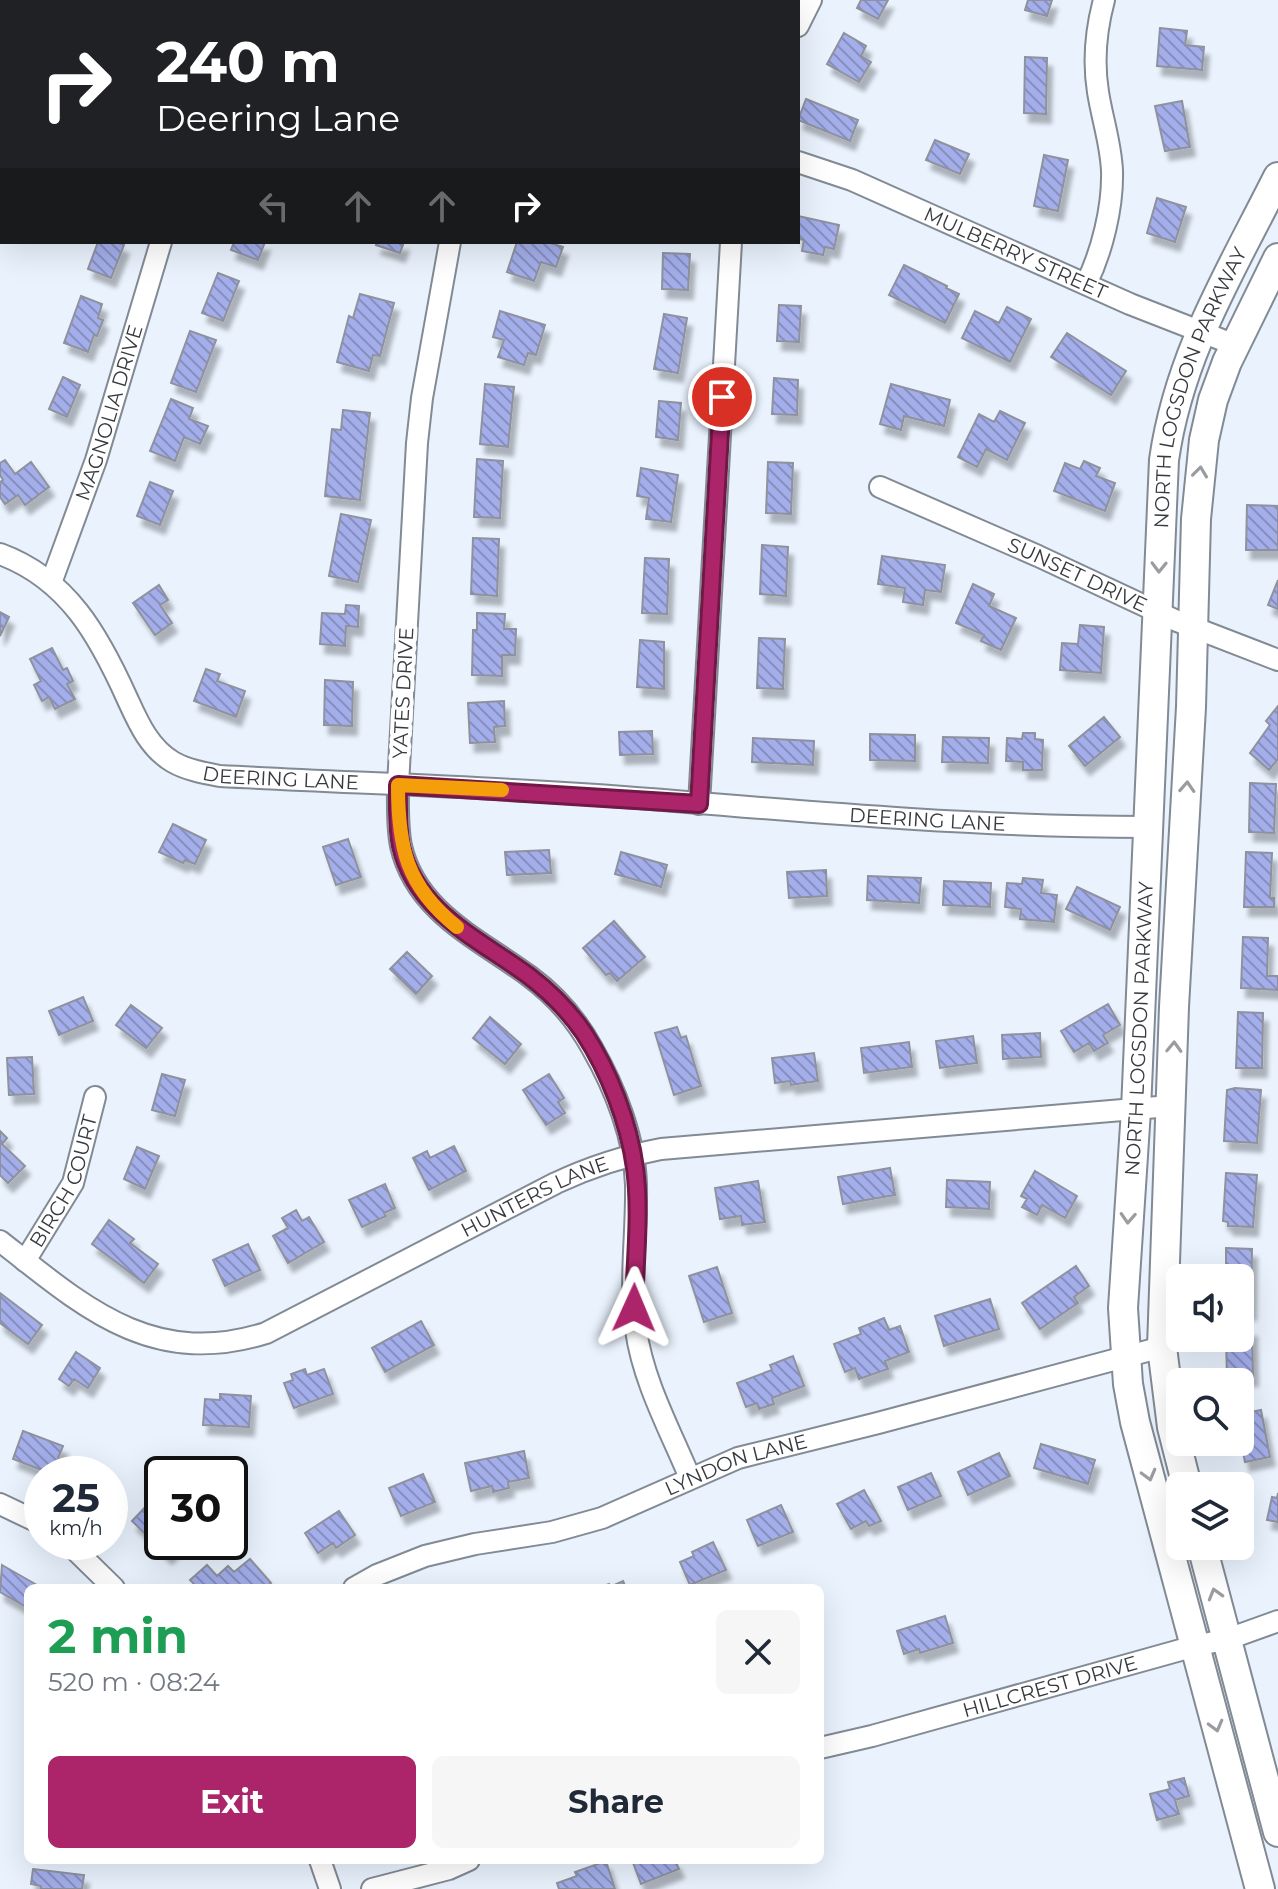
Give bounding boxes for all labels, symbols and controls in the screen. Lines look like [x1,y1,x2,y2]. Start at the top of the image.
text: 240 m [156,28,340,96]
icon: right [24,32,128,136]
text: Deering Lane [156,96,400,140]
icon: left [252,184,296,228]
icon: ahead [336,184,380,228]
icon: ahead [420,184,464,228]
icon: right [504,184,548,228]
street label: MULBERRY STREET [920,202,1111,304]
street label: NORTH LOGSDON PARKWAY [1149,243,1252,529]
street label: MAGNOLIA DRIVE [70,322,148,504]
pin [688,363,756,431]
icon: arrive [700,375,744,419]
one-way arrow [1191,465,1208,478]
street label: SUNSET DRIVE [1004,532,1151,617]
one-way arrow [1151,561,1168,574]
street label: YATES DRIVE [388,627,418,759]
street label: DEERING LANE [201,761,360,795]
one-way arrow [1178,780,1195,793]
street label: DEERING LANE [848,803,1006,836]
street label: NORTH LOGSDON PARKWAY [1120,881,1158,1177]
one-way arrow [1165,1040,1182,1053]
street label: BIRCH COURT [24,1112,102,1252]
street label: HUNTERS LANE [457,1151,611,1242]
one-way arrow [1120,1212,1137,1225]
map controls [1166,1264,1254,1560]
button: sound [1166,1264,1254,1352]
position arrow [592,1266,676,1350]
button: search [1166,1368,1254,1456]
street label: LYNDON LANE [661,1429,810,1501]
speed limit sign: 30 [144,1456,248,1560]
one-way arrow [1139,1468,1156,1482]
button: layers [1166,1472,1254,1560]
text: 25 [52,1473,100,1522]
text: km/h [49,1516,103,1540]
one-way arrow [1208,1588,1224,1601]
text: 2 min [48,1607,188,1665]
button: close [716,1610,800,1694]
street label: HILLCREST DRIVE [960,1651,1140,1722]
text: 520 m · 08:24 [48,1666,220,1698]
one-way arrow [1207,1719,1224,1733]
button: Exit [48,1756,416,1848]
button: Share [432,1756,800,1848]

